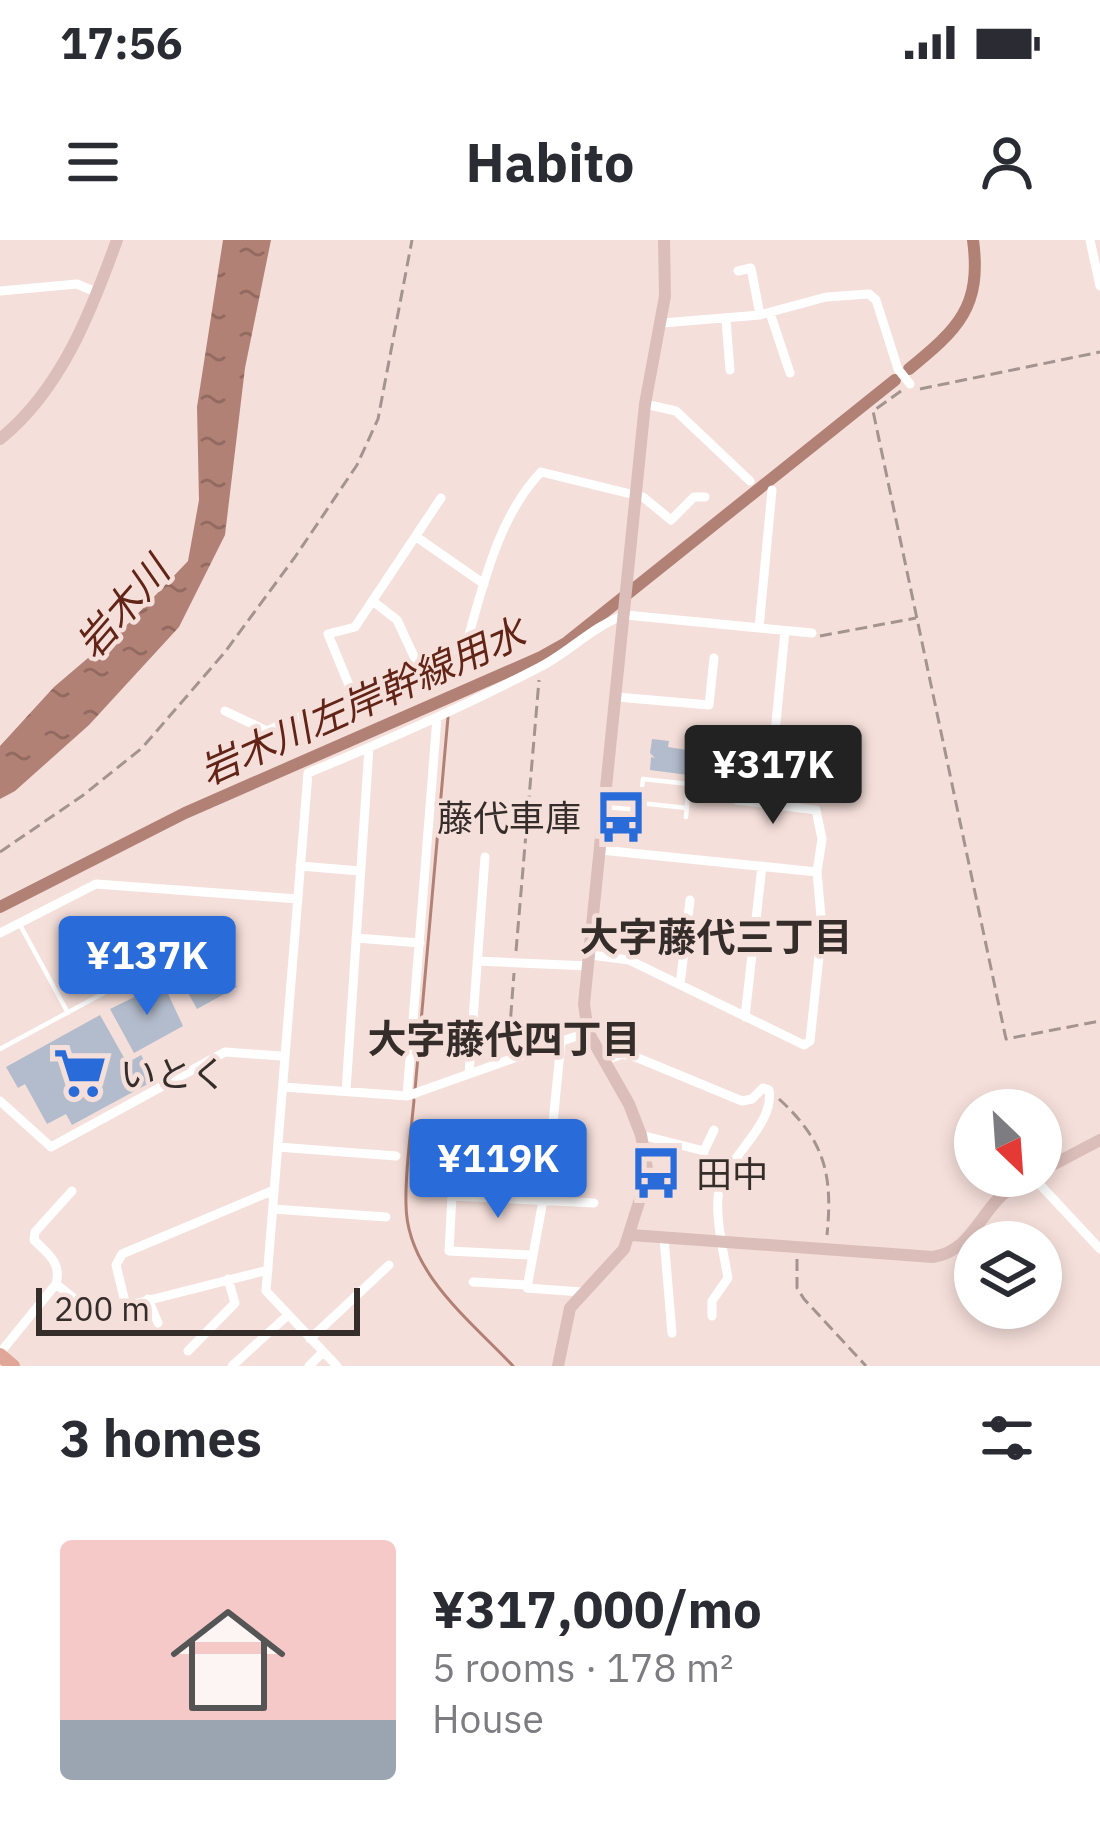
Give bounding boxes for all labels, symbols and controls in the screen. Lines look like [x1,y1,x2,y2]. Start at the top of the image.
text: 17:56 [60,13,183,71]
text: Habito [465,127,635,197]
icon: menu [60,129,126,195]
icon: person [974,129,1040,195]
water label: 岩木川 [64,543,182,668]
water label: 岩木川左岸幹線用水 [191,605,536,796]
pin: ¥317K [689,725,857,827]
text: ¥317K [712,738,834,789]
bus stop icon: 藤代車庫 [592,788,650,846]
place label: 藤代車庫 [437,794,581,841]
district label: 大字藤代三丁目 [579,911,853,962]
pin: ¥137K [63,916,231,1018]
text: ¥137K [86,929,208,980]
district label: 大字藤代四丁目 [367,1013,641,1064]
supermarket icon: いとく [51,1044,109,1102]
place label: いとく [120,1050,227,1097]
north arrow [954,1089,1062,1197]
map controls [954,1089,1062,1329]
pin: ¥119K [414,1119,582,1221]
text: ¥119K [437,1132,559,1183]
bus stop icon: 田中 [627,1144,685,1202]
place label: 田中 [696,1150,768,1197]
button: layers [954,1221,1062,1329]
scale bar [36,1282,360,1335]
text: 200 m [54,1287,150,1330]
text: 3 homes [60,1405,262,1471]
icon: filters [974,1405,1040,1471]
text: ¥317,000/mo [432,1576,762,1642]
icon: home [156,1588,300,1732]
text: 5 rooms · 178 m² [432,1642,734,1693]
text: House [432,1693,544,1744]

